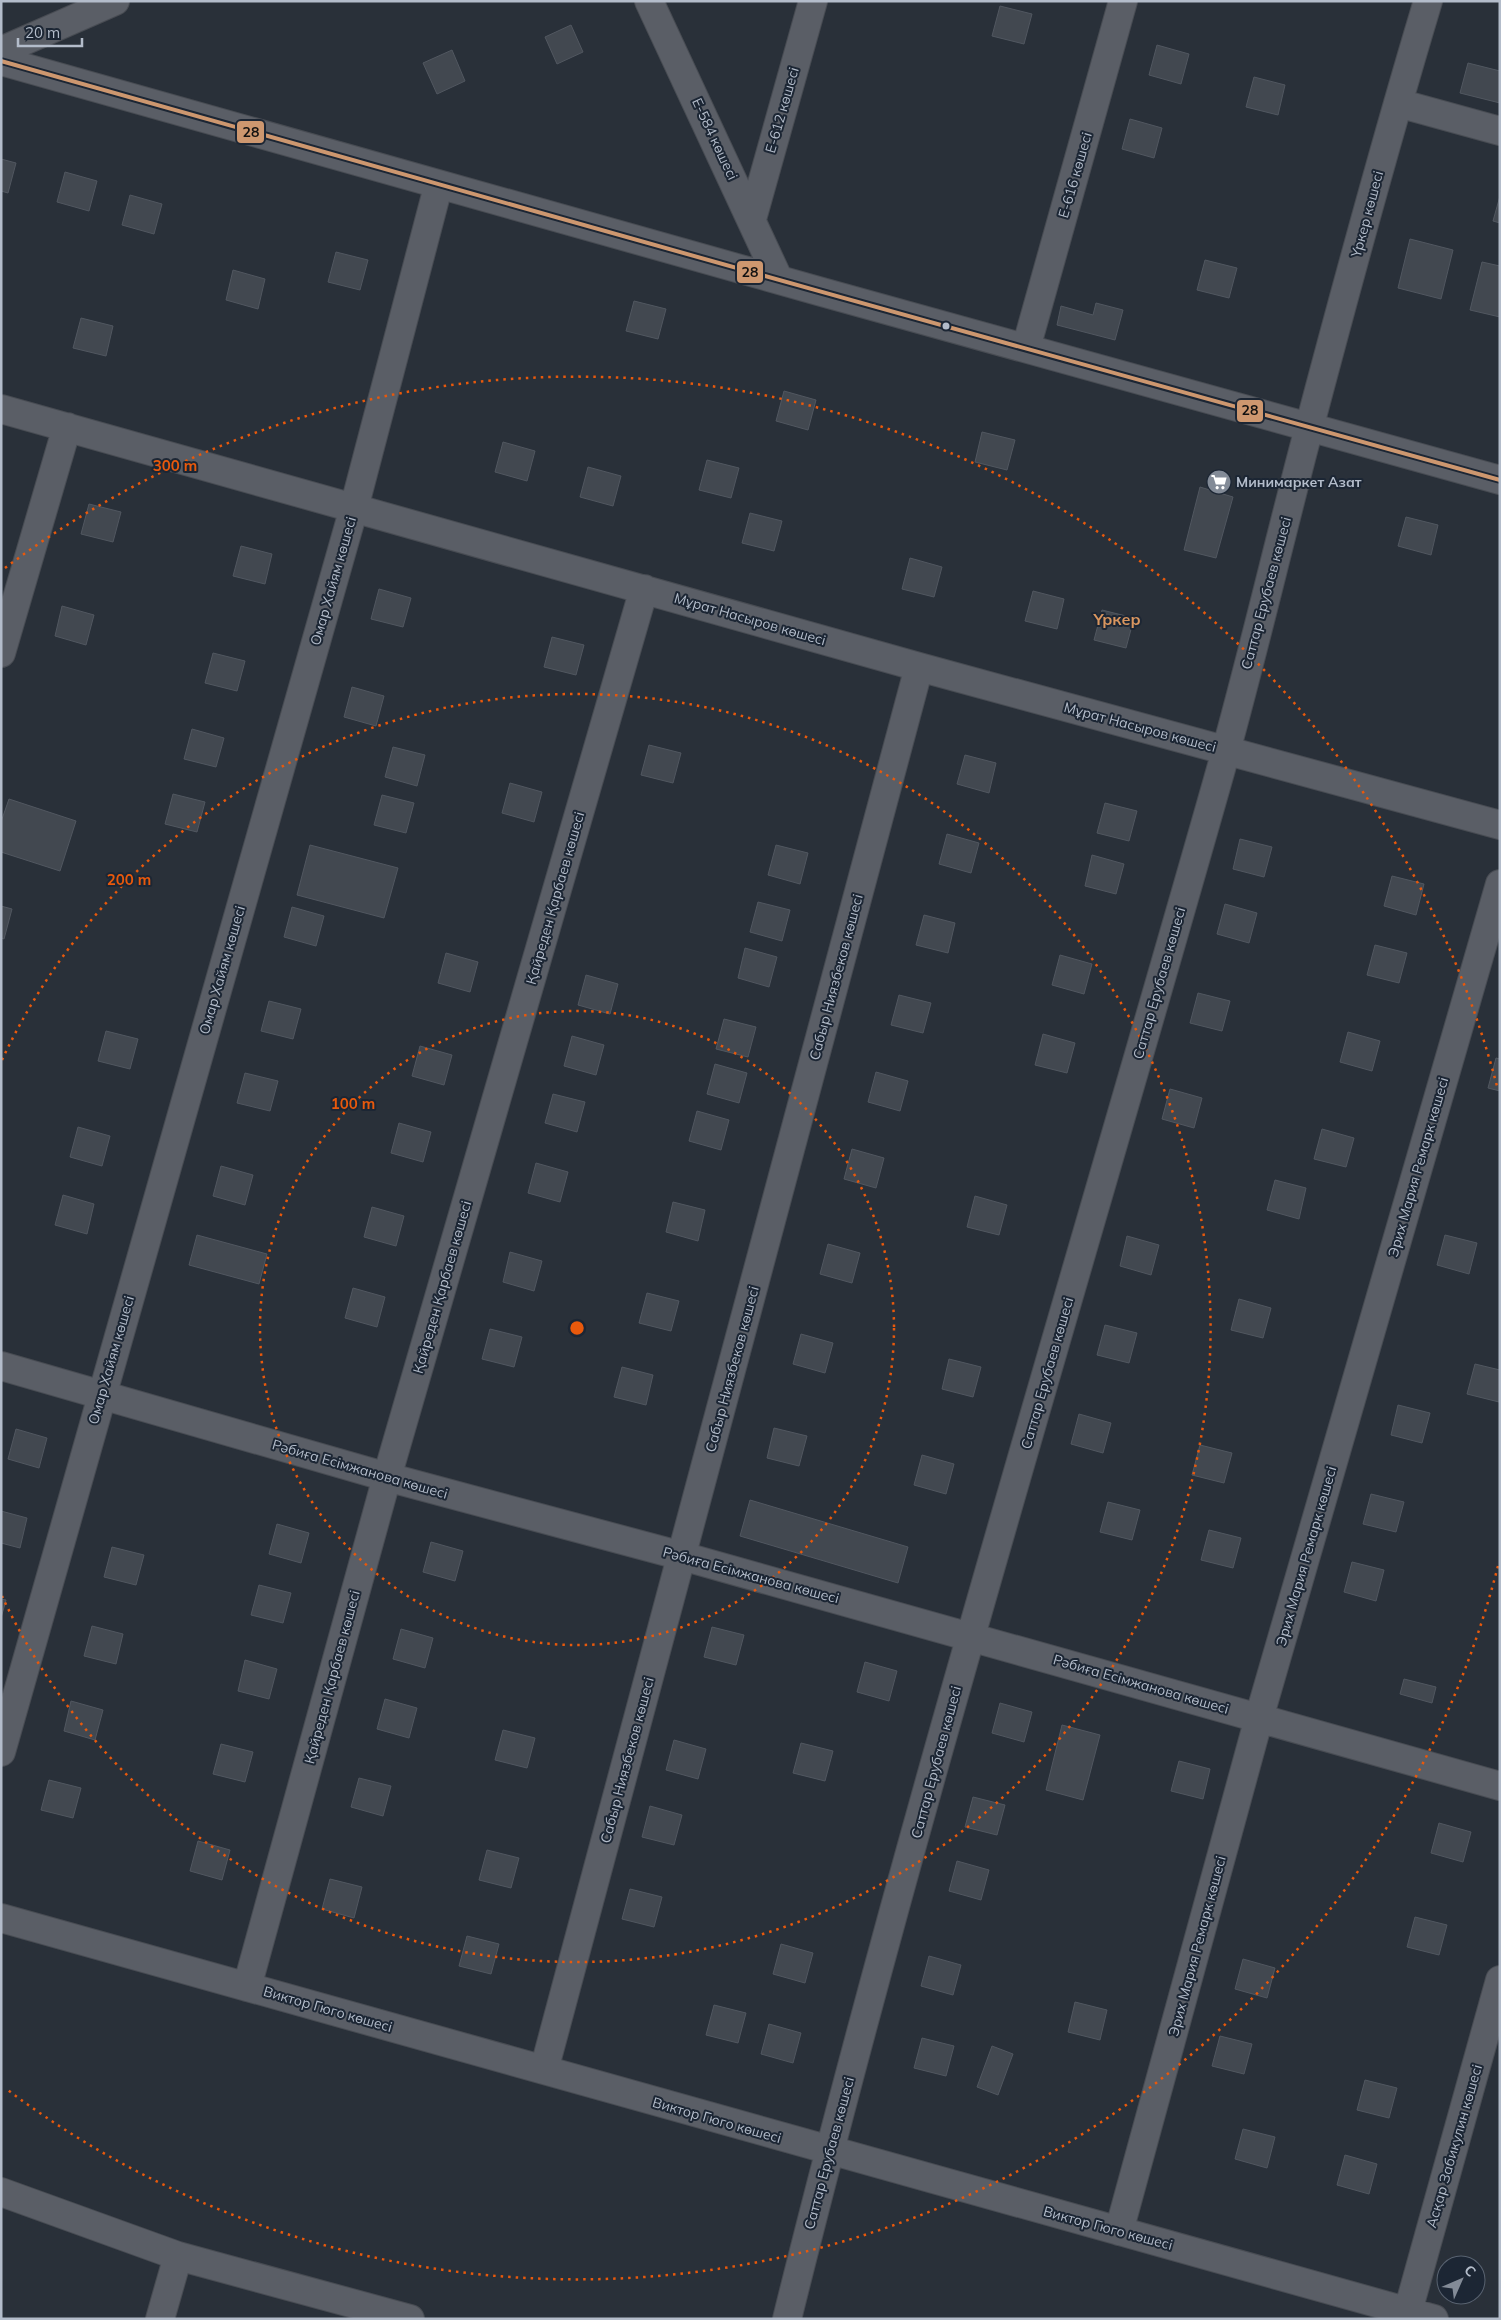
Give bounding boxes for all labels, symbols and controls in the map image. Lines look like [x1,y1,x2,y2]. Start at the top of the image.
scale bar [18,15,81,47]
text: 20 m [25,23,60,42]
street label: Е-612 көшесі [761,65,803,155]
street label: Е-584 көшесі [688,95,742,183]
line badge: 28 [236,120,265,144]
text: 28 [243,123,259,141]
street label: Е-616 көшесі [1054,130,1096,220]
street label: Үркер көшесі [1347,169,1387,260]
line badge: 28 [736,260,764,284]
text: 28 [742,263,758,281]
unlabelled marker [941,321,951,331]
line badge: 28 [1236,399,1264,423]
text: 28 [1242,401,1258,419]
text: 300 m [153,456,197,475]
supermarket icon: Минимаркет Азат [1206,469,1232,495]
place label: Минимаркет Азат [1236,473,1362,491]
street label: Омар Хайям көшесі [306,515,360,647]
street label: Саттар Ерубаев көшесі [1237,515,1295,671]
street label: Мұрат Насыров көшесі [672,589,828,649]
district label: Үркер [1092,609,1141,629]
street label: Мұрат Насыров көшесі [1062,698,1218,756]
street label: Қайреден Қарбаев көшесі [522,809,588,987]
text: 200 m [107,870,151,889]
street label: Сабыр Ниязбеков көшесі [805,892,867,1062]
street label: Омар Хайям көшесі [195,904,249,1036]
street label: Саттар Ерубаев көшесі [1129,905,1189,1061]
street label: Эрих Мария Ремарк көшесі [1384,1075,1452,1259]
text: 100 m [331,1094,375,1113]
street label: Қайреден Қарбаев көшесі [409,1198,475,1376]
street label: Сабыр Ниязбеков көшесі [701,1284,763,1454]
street label: Омар Хайям көшесі [84,1294,138,1426]
street label: Саттар Ерубаев көшесі [1017,1295,1077,1451]
centre of rings [568,1319,586,1337]
street label: Рәбиға Есімжанова көшесі [270,1435,450,1503]
street label: Эрих Мария Ремарк көшесі [1272,1464,1340,1648]
street label: Рәбиға Есімжанова көшесі [661,1543,841,1607]
street label: Қайреден Қарбаев көшесі [300,1588,364,1766]
street label: Рәбиға Есімжанова көшесі [1051,1650,1231,1718]
street label: Сабыр Ниязбеков көшесі [596,1675,658,1845]
street label: Саттар Ерубаев көшесі [907,1684,965,1840]
street label: Эрих Мария Ремарк көшесі [1164,1854,1230,2038]
street label: Виктор Гюго көшесі [262,1982,394,2036]
street label: Асқар Забикулин көшесі [1422,2062,1486,2230]
street label: Саттар Ерубаев көшесі [800,2075,858,2231]
street label: Виктор Гюго көшесі [651,2093,783,2147]
street label: Виктор Гюго көшесі [1041,2202,1175,2254]
north arrow [1436,2255,1486,2305]
text: С [1460,2261,1480,2281]

